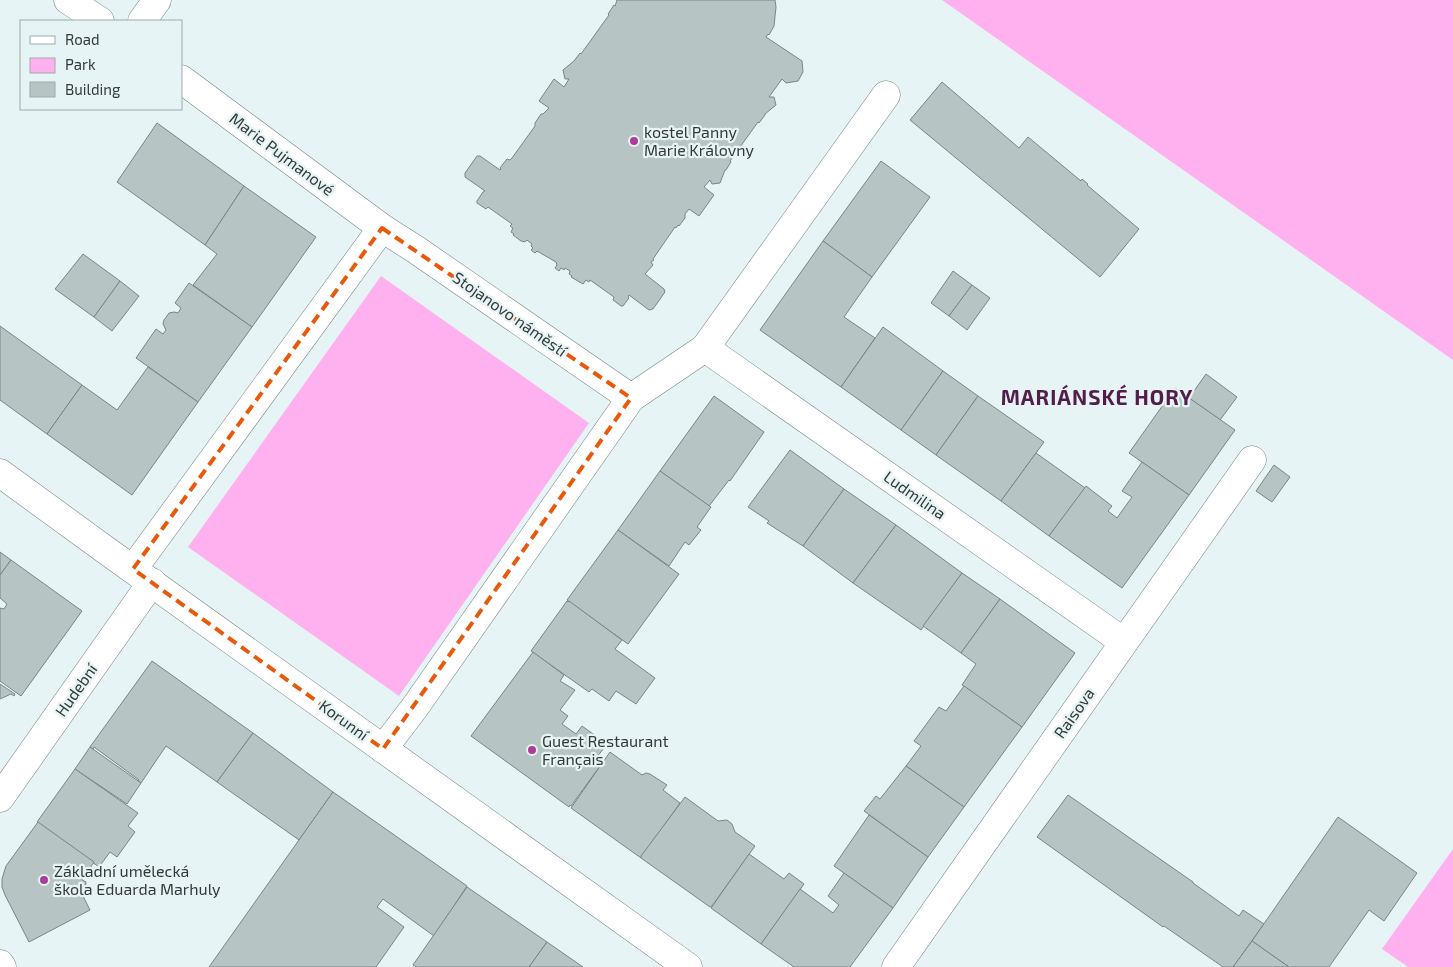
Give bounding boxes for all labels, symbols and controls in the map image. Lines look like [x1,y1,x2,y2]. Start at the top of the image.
legend [20,20,182,110]
text: Road [65,30,100,48]
text: Park [65,55,96,73]
text: Building [65,80,121,98]
street label: Marie Pujmanové [226,108,338,200]
place label: kostel Panny Marie Královny [644,122,755,159]
marker: kostel Panny Marie Královny [628,135,640,147]
street label: Stojanovo náměstí [449,267,572,362]
district label: MARIÁNSKÉ HORY [1001,384,1193,409]
street label: Ludmilina [881,466,950,523]
street label: Hudební [51,659,101,720]
street label: Raisova [1049,684,1098,741]
street label: Korunní [316,695,374,744]
place label: Guest Restaurant Français [542,731,669,769]
marker: Guest Restaurant Français [526,744,538,756]
place label: Základní umělecká škola Eduarda Marhuly [54,861,221,898]
marker: Základní umělecká škola Eduarda Marhuly [38,874,50,886]

